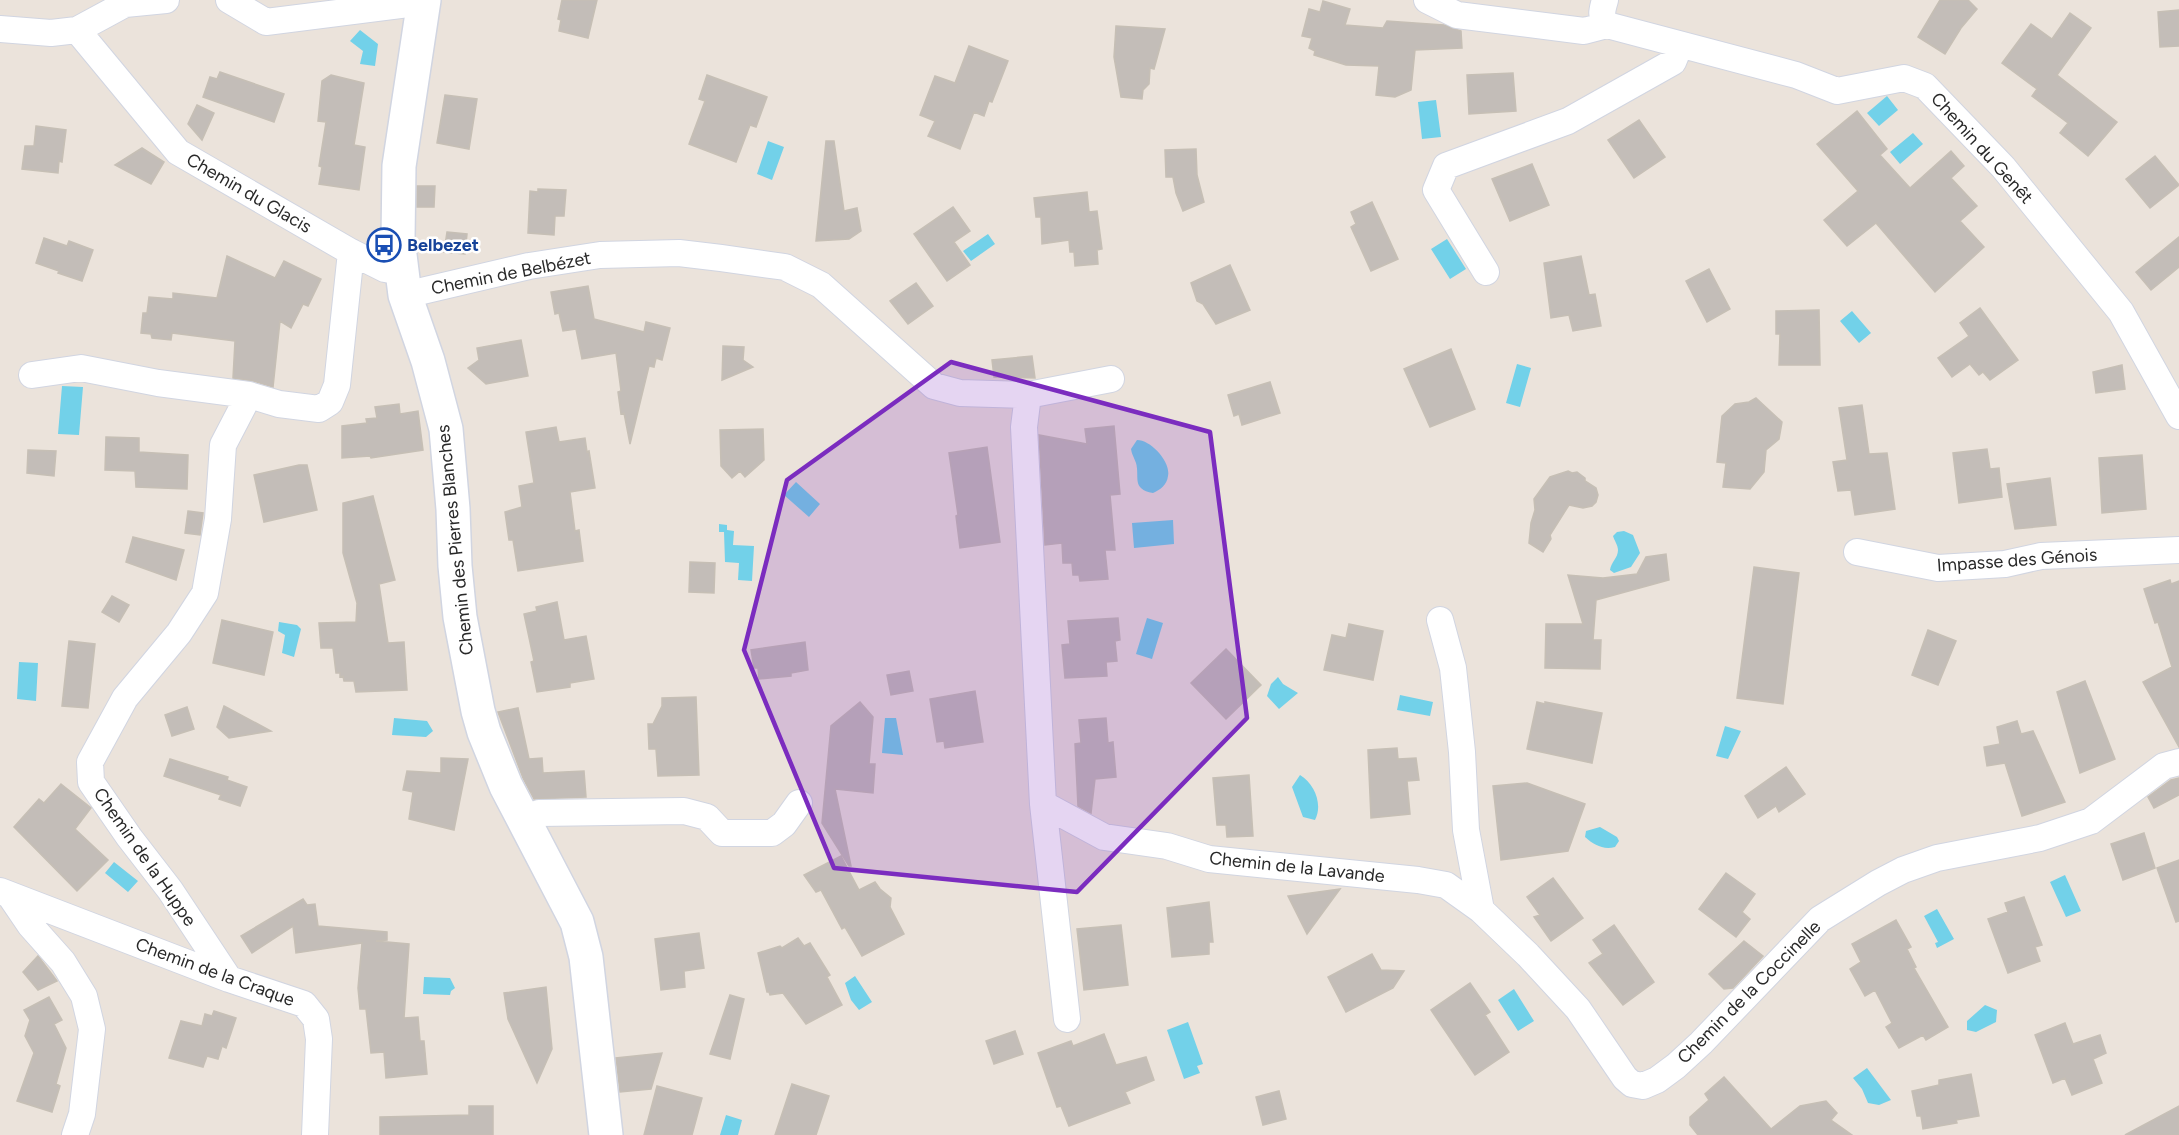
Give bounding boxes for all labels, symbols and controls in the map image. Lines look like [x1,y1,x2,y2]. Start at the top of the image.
street label: Chemin du Genêt [1926,88,2038,208]
street label: Chemin du Glacis [182,148,316,238]
bus stop icon: Belbezet [366,227,402,263]
place label: Belbezet [407,234,479,256]
street label: Chemin de Belbézet [429,247,593,299]
street label: Chemin des Pierres Blanches [432,424,478,656]
street label: Impasse des Génois [1936,543,2098,577]
street label: Chemin de la Huppe [89,784,201,931]
street label: Chemin de la Lavande [1208,847,1386,887]
street label: Chemin de la Coccinelle [1673,916,1825,1068]
street label: Chemin de la Craque [132,933,298,1011]

